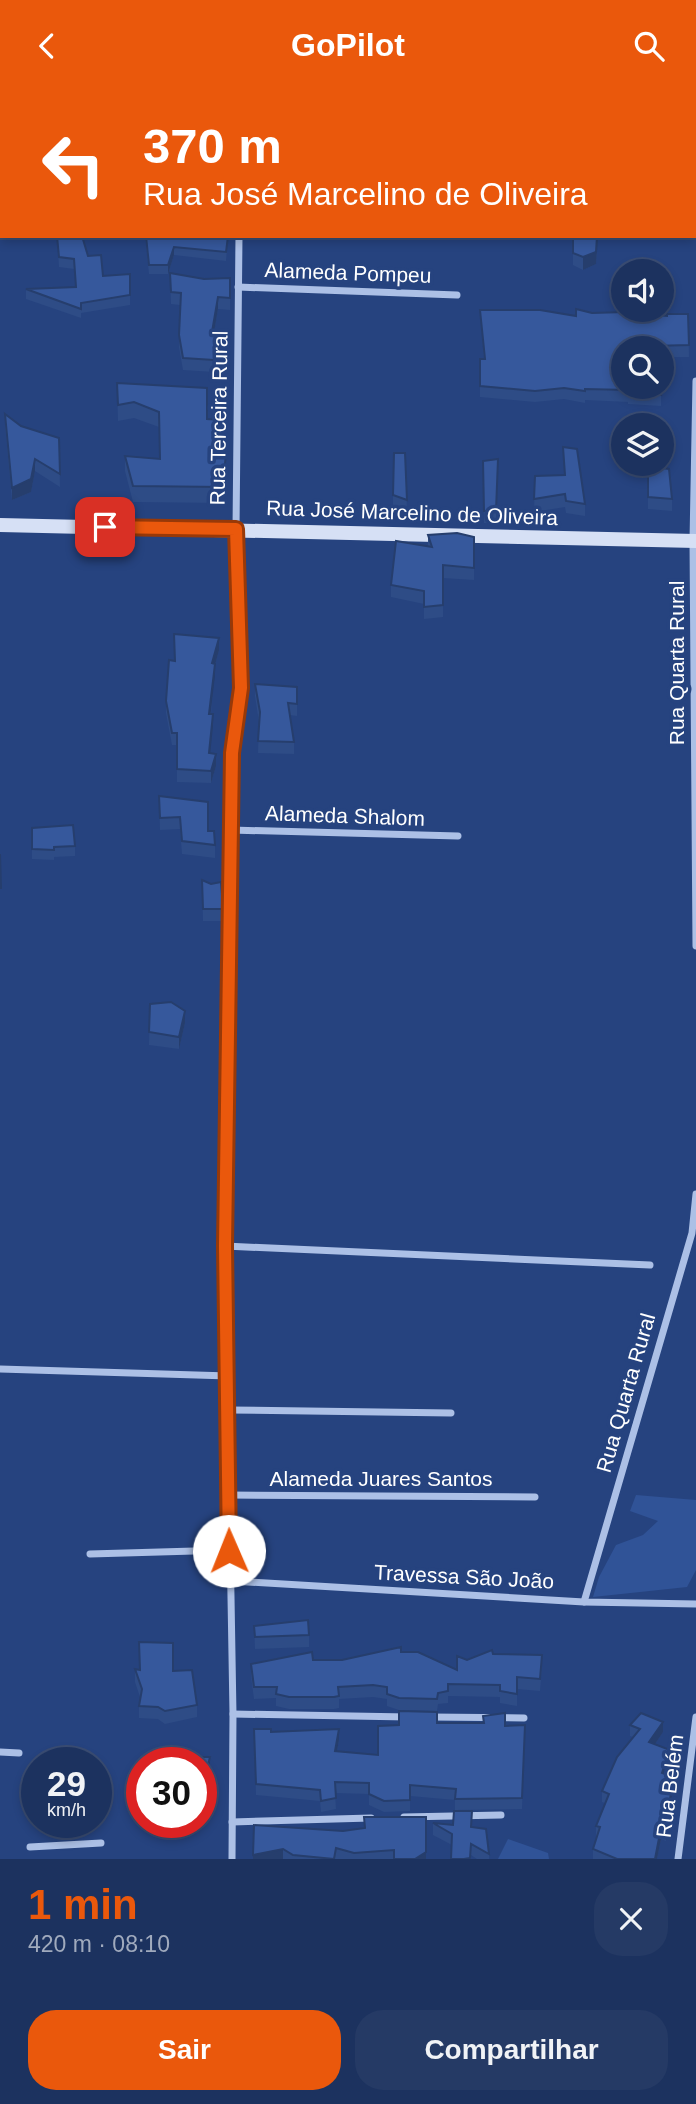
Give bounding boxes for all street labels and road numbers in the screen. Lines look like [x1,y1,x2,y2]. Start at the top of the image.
street label: Alameda Pompeu [264,258,432,287]
street label: Rua Terceira Rural [205,330,232,506]
street label: Rua José Marcelino de Oliveira [266,496,559,529]
street label: Rua Quarta Rural [665,581,688,745]
street label: Alameda Shalom [265,801,425,830]
street label: Rua Quarta Rural [592,1311,659,1475]
street label: Alameda Juares Santos [270,1467,492,1490]
street label: Travessa São João [373,1560,555,1593]
street label: Rua Belém [652,1733,687,1839]

